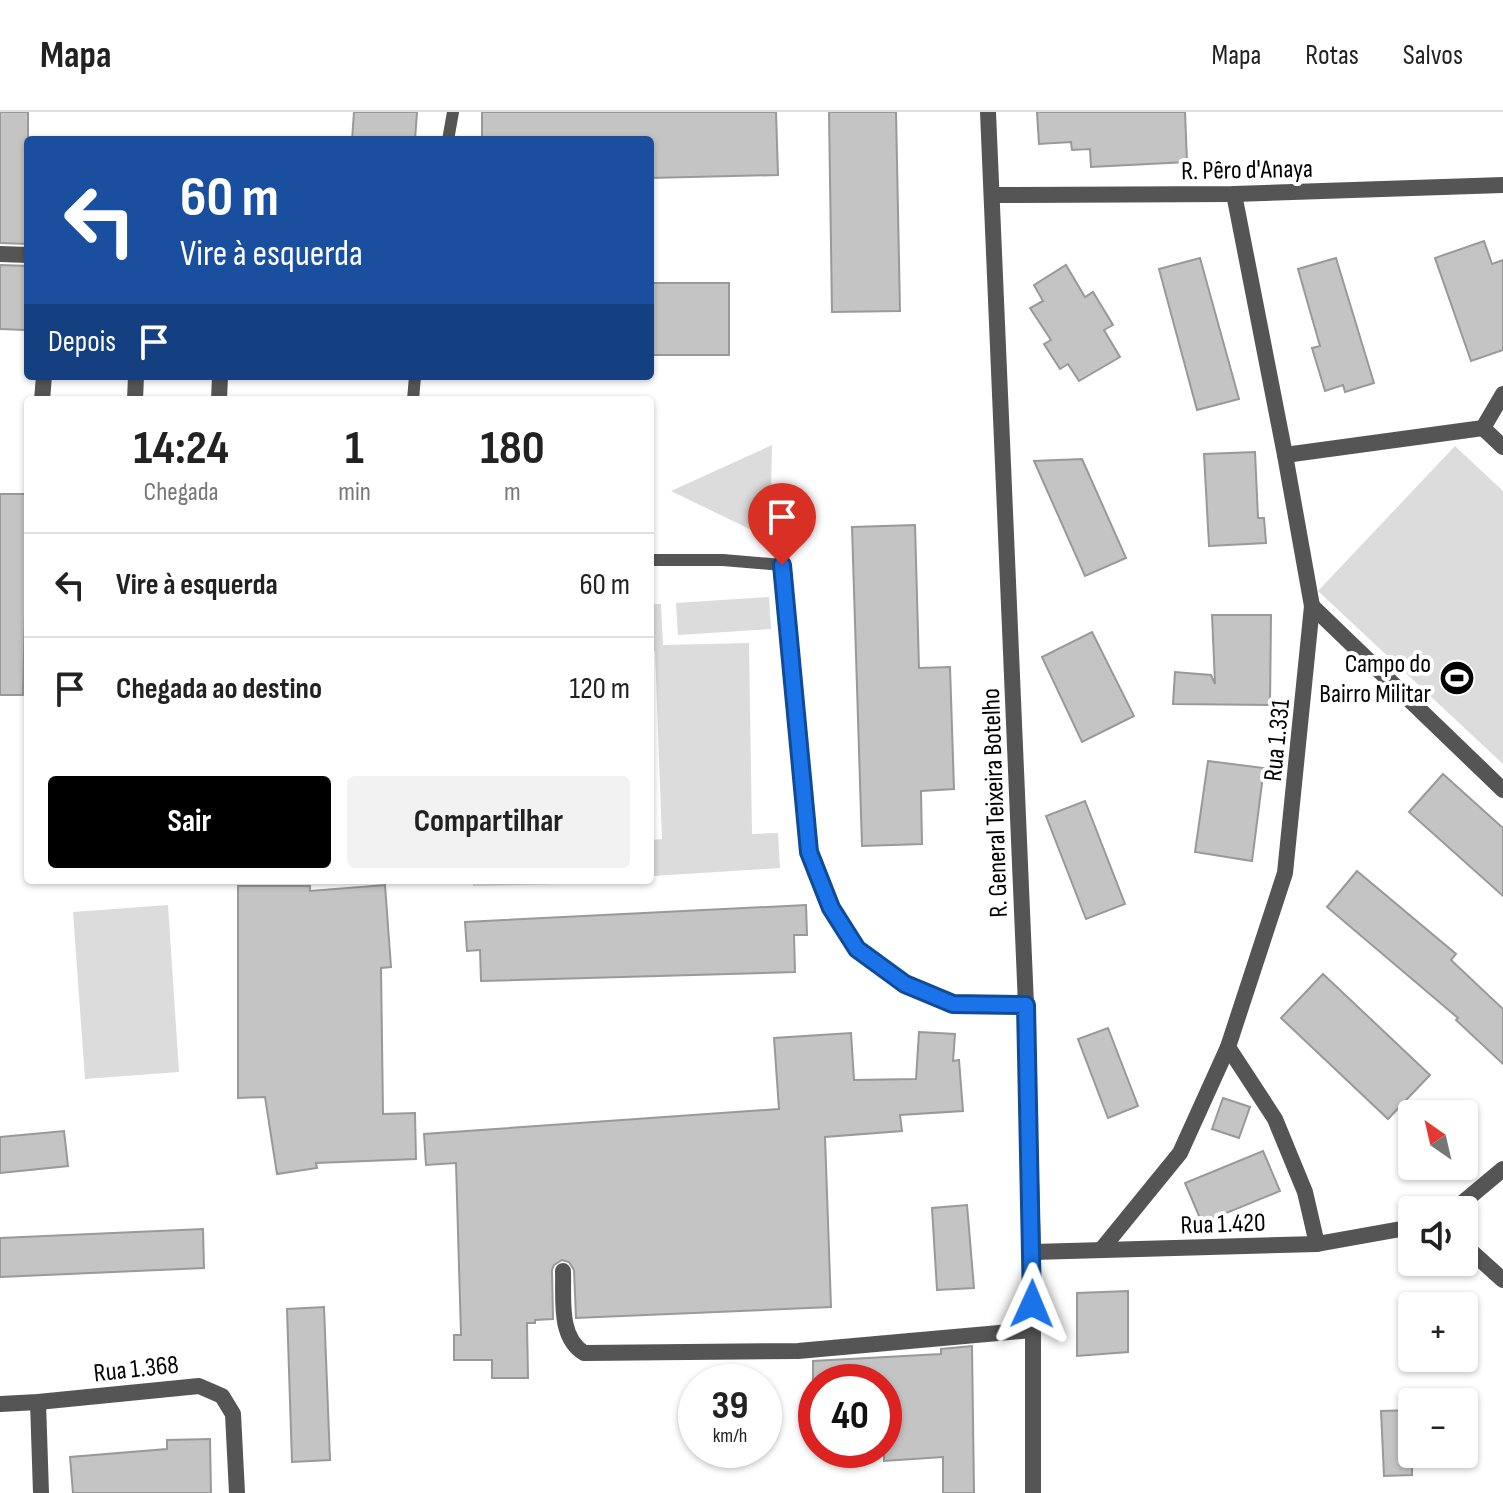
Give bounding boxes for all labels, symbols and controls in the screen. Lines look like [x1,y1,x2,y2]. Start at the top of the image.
text: Mapa [40,33,112,78]
text: Mapa [1212,39,1261,72]
text: Rotas [1305,39,1359,72]
text: Salvos [1403,39,1463,72]
street label: R. Pêro d'Anaya [1181,154,1313,187]
text: 60 m [180,165,279,232]
icon: left [48,168,152,272]
text: Vire à esquerda [180,233,363,276]
icon: arrive [132,320,176,364]
text: Depois [48,324,116,360]
text: 14:24 [133,420,229,477]
text: 1 [345,420,364,477]
text: 180 [480,420,545,477]
text: Chegada [144,477,219,508]
text: min [338,477,371,508]
text: m [504,477,521,508]
pin [748,483,816,565]
icon: arrive [760,495,804,539]
icon: left [48,563,92,607]
text: Vire à esquerda [116,567,278,603]
text: 60 m [579,567,630,603]
place label: Campo do Bairro Militar [1319,649,1432,710]
sports icon: Campo do Bairro Militar [1438,659,1476,697]
icon: arrive [48,667,92,711]
text: Chegada ao destino [116,671,322,707]
text: 120 m [569,671,630,707]
street label: R. General Teixeira Botelho [976,688,1015,918]
street label: Rua 1.331 [1258,697,1297,783]
button: Sair [48,776,331,868]
button: Compartilhar [347,776,630,868]
north arrow [1398,1100,1478,1180]
map controls [1398,1100,1478,1468]
button: sound [1398,1196,1478,1276]
street label: Rua 1.420 [1180,1208,1266,1241]
position arrow [990,1262,1074,1346]
button: + [1398,1292,1478,1372]
street label: Rua 1.368 [92,1350,180,1389]
speed limit sign: 40 [798,1364,902,1468]
text: 39 [712,1382,748,1430]
button: − [1398,1388,1478,1468]
text: km/h [713,1424,747,1448]

